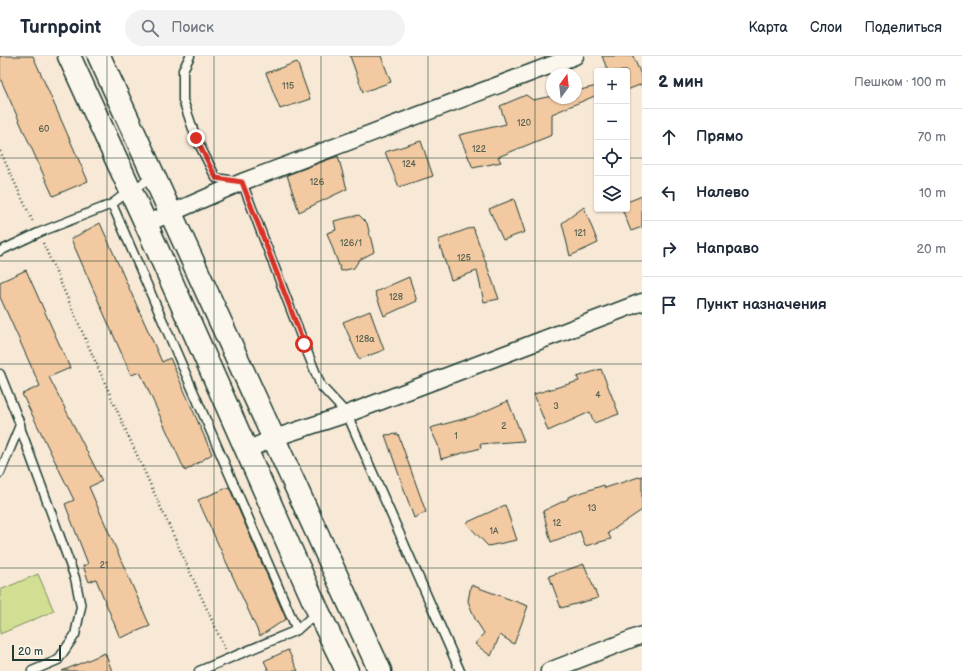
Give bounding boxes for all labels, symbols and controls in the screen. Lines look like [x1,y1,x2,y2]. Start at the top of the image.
search box [125,10,405,46]
text: Turnpoint [20,16,101,39]
icon: search [139,17,161,39]
text: Поиск [171,18,214,37]
text: Карта [748,19,788,36]
text: Слои [810,19,842,36]
text: Поделиться [864,19,942,36]
north arrow [546,68,582,104]
map controls [594,68,630,212]
button: + [594,68,630,104]
text: 2 мин [658,72,704,92]
text: Пешком · 100 m [854,74,946,90]
house number: 115 [282,81,294,92]
button: − [594,104,630,140]
house number: 120 [517,118,531,129]
house number: 60 [39,124,49,135]
icon: ahead [658,126,680,148]
text: Прямо [696,127,743,146]
route end [187,129,205,147]
text: 70 m [918,129,946,145]
button: locate [594,140,630,176]
house number: 122 [472,144,487,155]
house number: 124 [402,159,417,170]
button: layers [594,176,630,212]
house number: 126 [310,177,325,188]
icon: left [658,182,680,204]
text: Налево [696,183,749,202]
text: 10 m [919,185,946,201]
house number: 121 [574,228,586,239]
house number: 126/1 [340,238,362,249]
icon: right [658,238,680,260]
text: Направо [696,239,759,258]
text: 20 m [916,241,946,257]
house number: 125 [457,253,471,264]
house number: 128 [389,292,403,303]
icon: arrive [658,294,680,316]
text: Пункт назначения [696,295,827,314]
house number: 128а [355,334,375,345]
route start [295,335,313,353]
house number: 4 [595,390,601,401]
house number: 3 [553,401,559,412]
house number: 2 [501,421,507,432]
house number: 1 [454,431,458,442]
house number: 13 [587,503,597,514]
house number: 12 [553,518,562,529]
house number: 1А [490,526,499,537]
house number: 21 [100,560,108,571]
scale bar [12,643,61,662]
text: 20 m [18,645,43,658]

